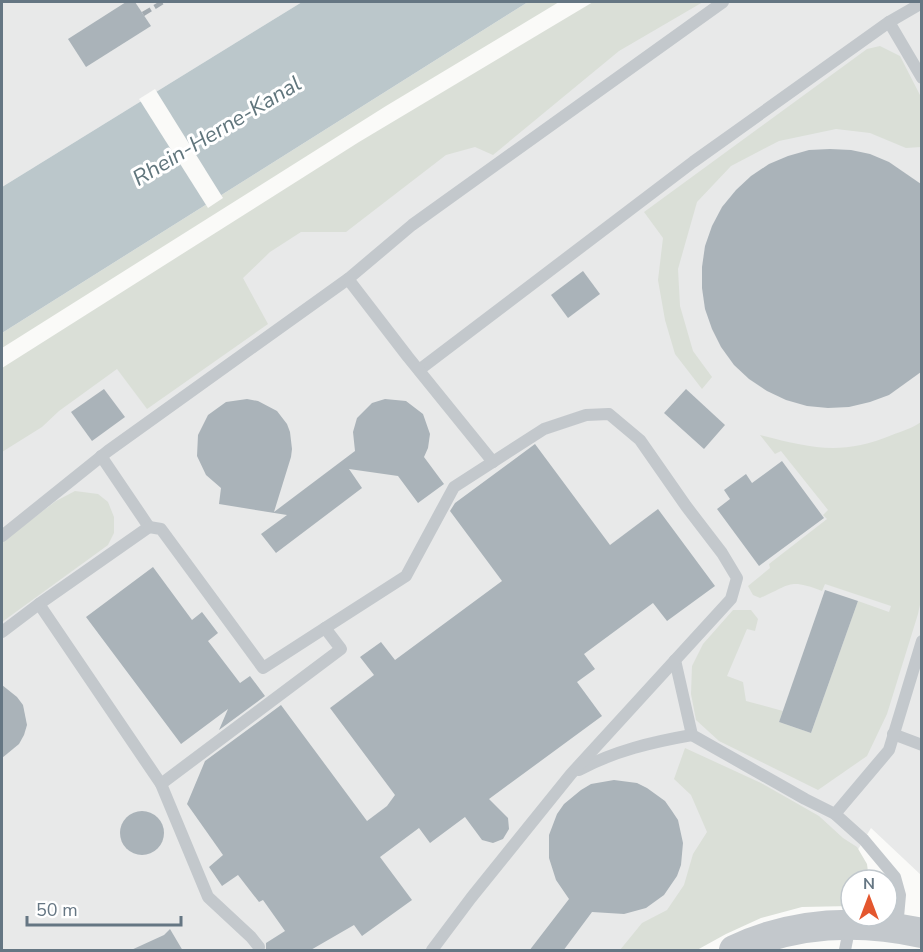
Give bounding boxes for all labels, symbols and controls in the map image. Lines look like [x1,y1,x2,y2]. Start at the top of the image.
water label: Rhein-Herne-Kanal [127,69,307,193]
north arrow [839,868,899,928]
text: N [863,873,875,895]
scale bar [27,889,182,927]
text: 50 m [36,898,78,922]

